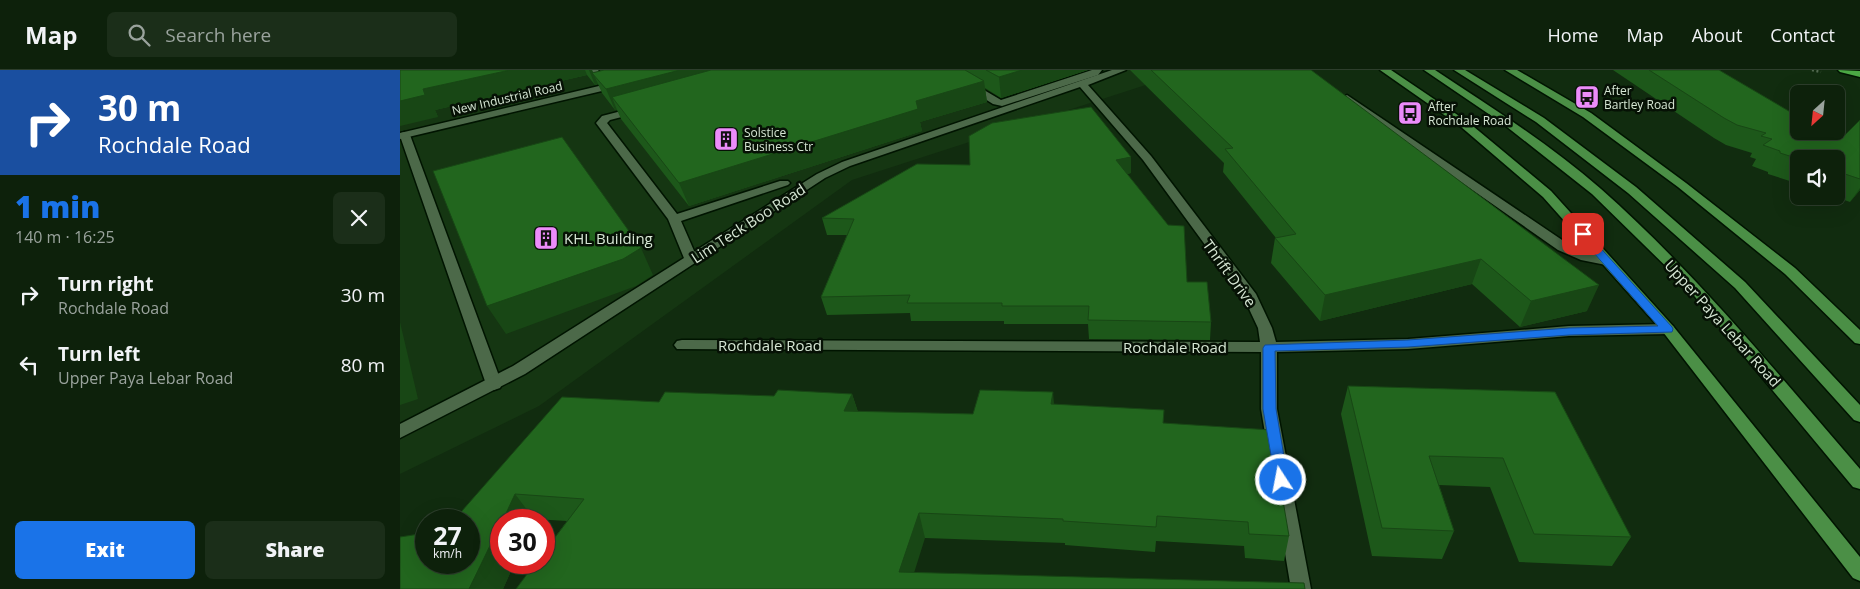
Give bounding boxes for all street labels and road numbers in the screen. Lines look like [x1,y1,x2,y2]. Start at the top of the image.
street label: New Industrial Road [450,77,564,119]
street label: Lim Teck Boo Road [687,179,809,267]
street label: Thrift Drive [1199,235,1261,311]
street label: Upper Paya Lebar Road [1661,255,1785,391]
street label: Rochdale Road [718,335,822,355]
street label: Rochdale Road [1123,337,1227,357]

